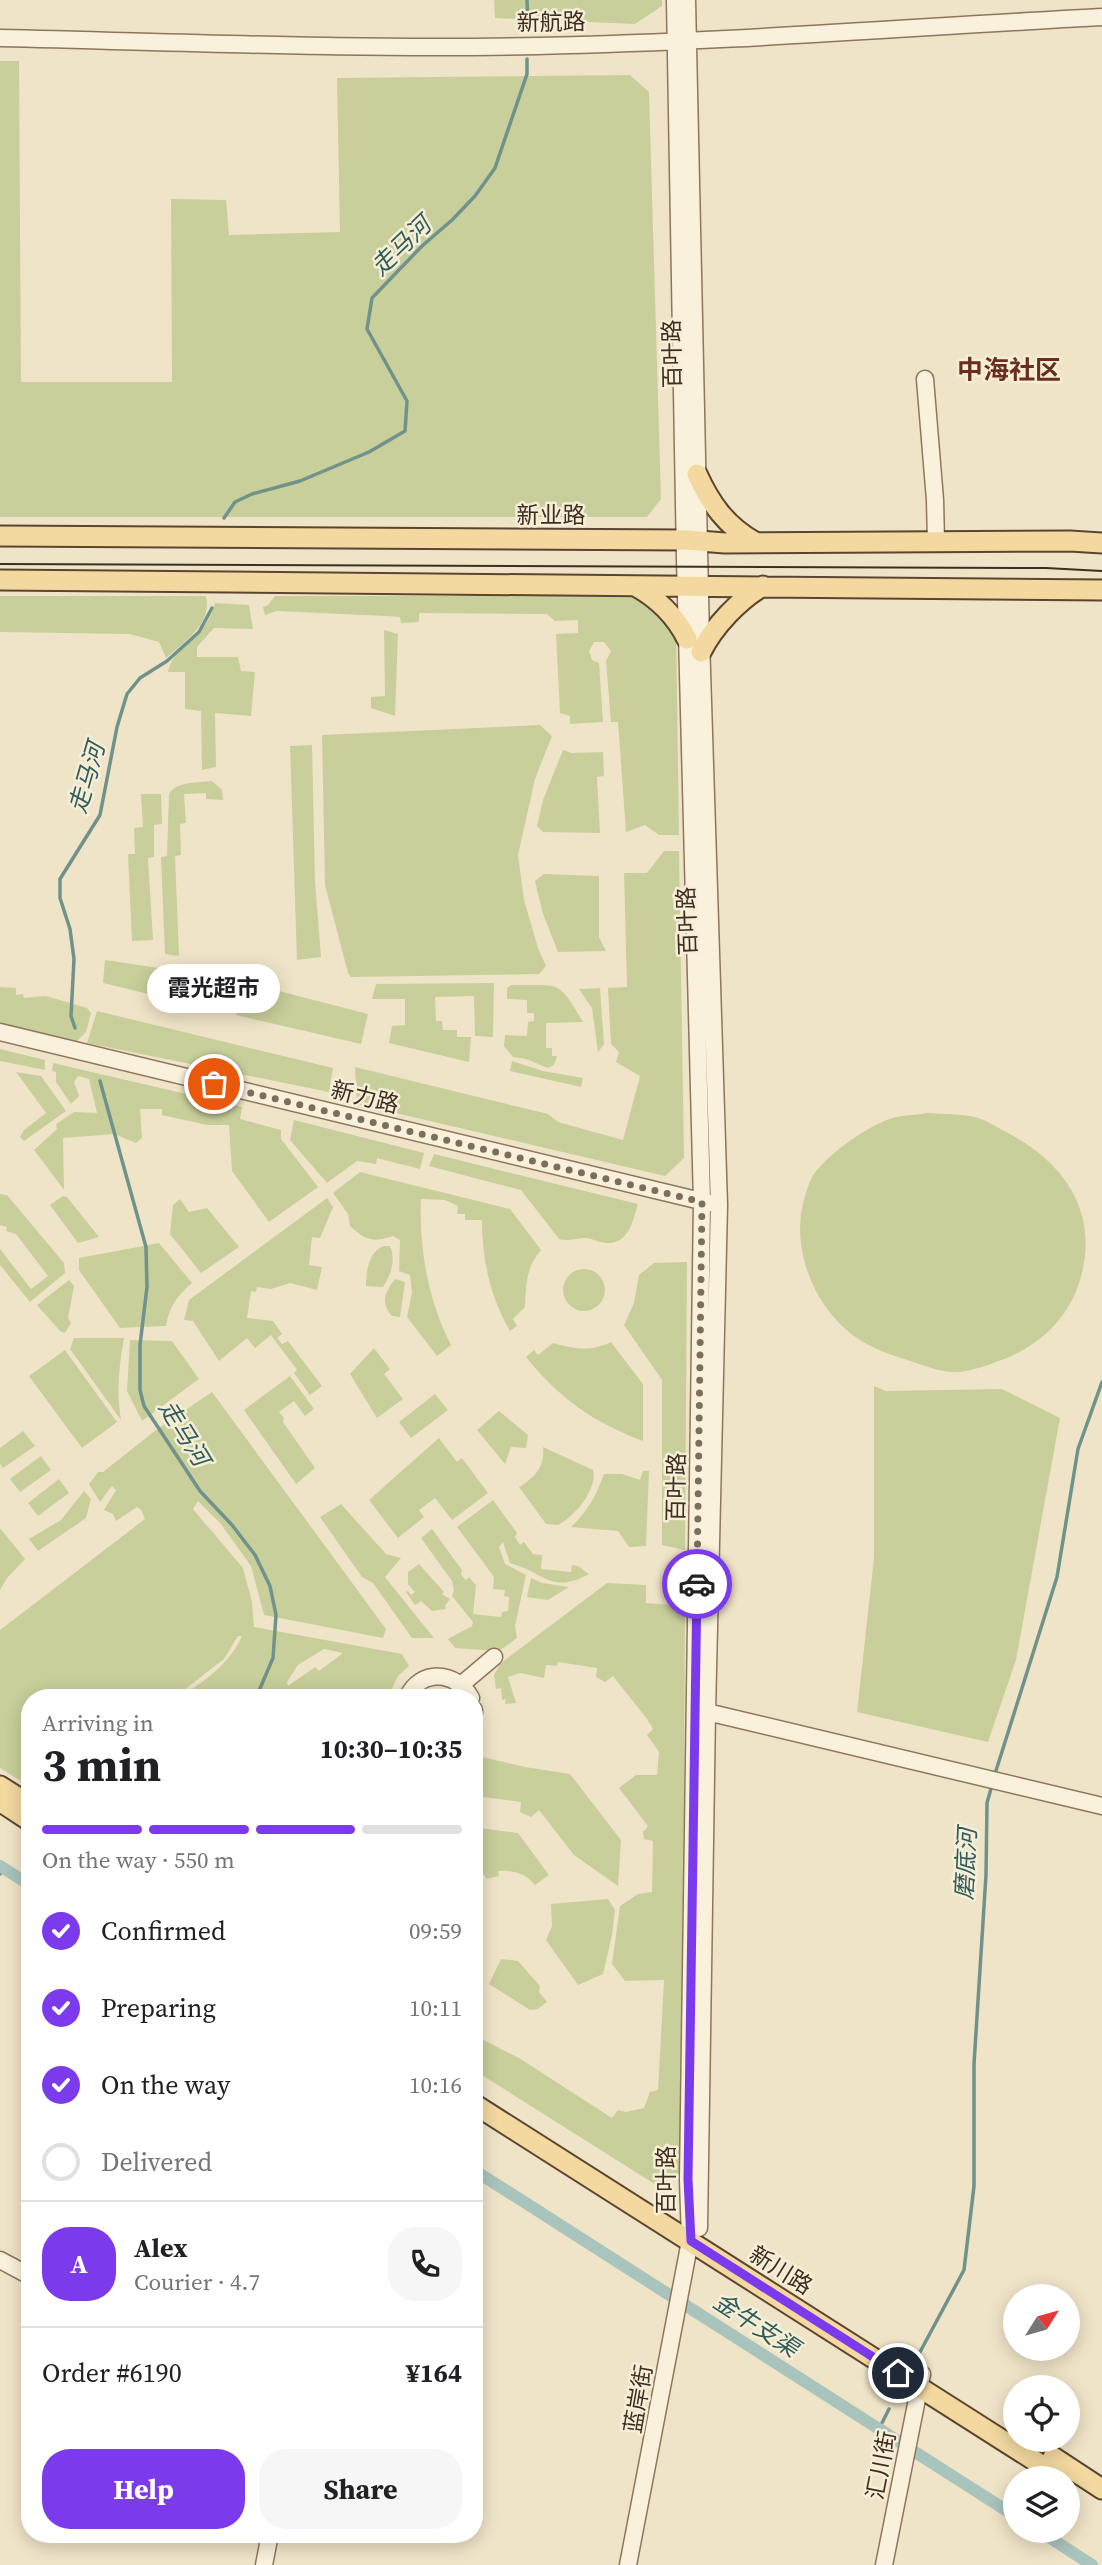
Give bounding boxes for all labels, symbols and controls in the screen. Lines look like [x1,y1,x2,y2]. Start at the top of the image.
street label: 新航路 [516,5,586,39]
water label: 走马河 [363,206,441,283]
street label: 百叶路 [655,319,689,389]
district label: 中海社区 [957,352,1061,388]
street label: 新业路 [517,499,586,531]
water label: 走马河 [61,735,113,817]
street label: 百叶路 [670,886,704,956]
callout: 霞光超市 [148,965,280,1014]
text: 霞光超市 [168,972,260,1004]
pin [184,1054,244,1114]
icon: bag [195,1065,233,1103]
street label: 新力路 [328,1073,402,1121]
water label: 走马河 [151,1393,220,1475]
street label: 百叶路 [659,1452,693,1522]
courier [662,1549,732,1619]
icon: car [678,1565,716,1603]
text: Arriving in [42,1707,154,1739]
text: 10:30–10:35 [320,1731,462,1767]
text: 3 min [42,1733,161,1796]
water label: 磨底河 [947,1823,984,1901]
text: On the way · 550 m [42,1844,235,1876]
icon: check [42,1912,80,1950]
text: Confirmed [101,1913,226,1949]
text: 09:59 [409,1915,462,1947]
icon: check [42,1989,80,2027]
text: Preparing [101,1990,216,2026]
text: 10:11 [409,1992,462,2024]
icon: check [42,2066,80,2104]
text: On the way [101,2067,230,2103]
text: 10:16 [409,2069,462,2101]
text: Delivered [101,2144,212,2180]
street label: 百叶路 [650,2146,682,2215]
button: phone [388,2227,462,2301]
text: Alex [134,2230,188,2266]
street label: 新川路 [743,2238,819,2302]
text: A [70,2246,88,2282]
text: Courier · 4.7 [134,2266,260,2298]
north arrow [1003,2284,1080,2361]
map controls [1003,2284,1080,2543]
water label: 金牛支渠 [707,2285,808,2366]
pin [868,2343,928,2403]
icon: home [879,2354,917,2392]
text: Order #6190 [42,2355,182,2391]
text: ¥164 [406,2355,462,2391]
street label: 蓝岸街 [616,2362,660,2436]
button: locate [1003,2375,1080,2452]
street label: 汇川街 [859,2428,903,2502]
button: Help [42,2449,245,2529]
button: Share [259,2449,462,2529]
button: layers [1003,2466,1080,2543]

